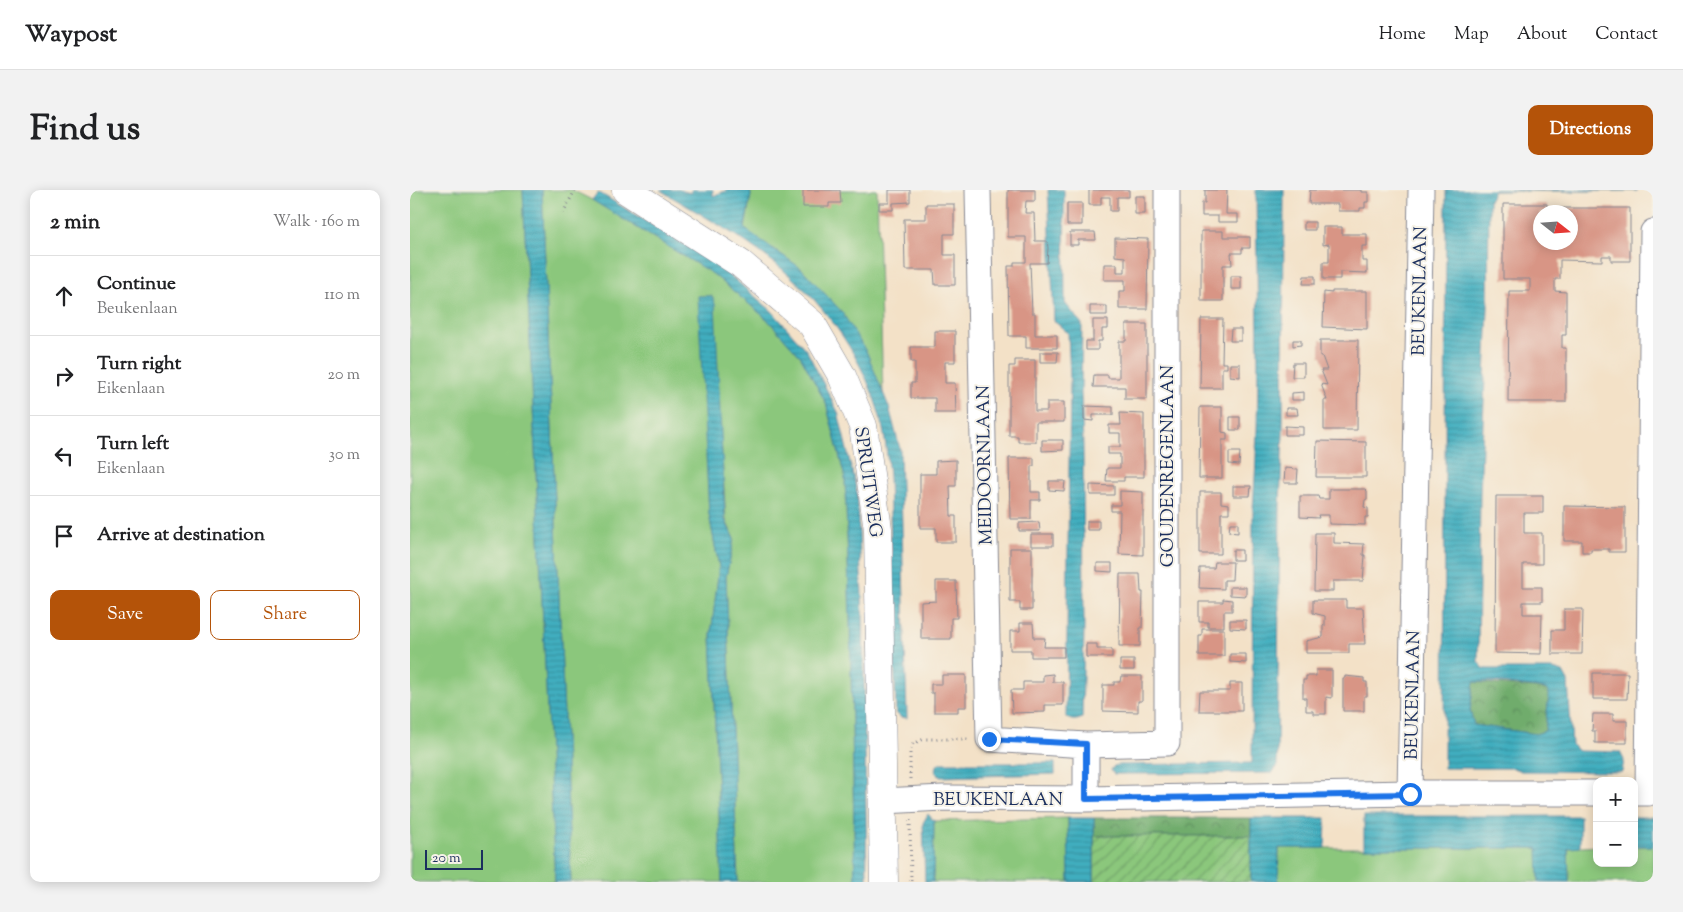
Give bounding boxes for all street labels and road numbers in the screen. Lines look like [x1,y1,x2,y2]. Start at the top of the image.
street label: BEUKENLAAN [1407,226,1435,356]
street label: GOUDENREGENLAAN [1156,365,1182,567]
street label: MEIDOORNLAAN [972,385,1000,545]
street label: SPRUITWEG [846,425,888,540]
street label: BEUKENLAAN [1400,630,1428,760]
street label: BEUKENLAAN [933,788,1063,814]

